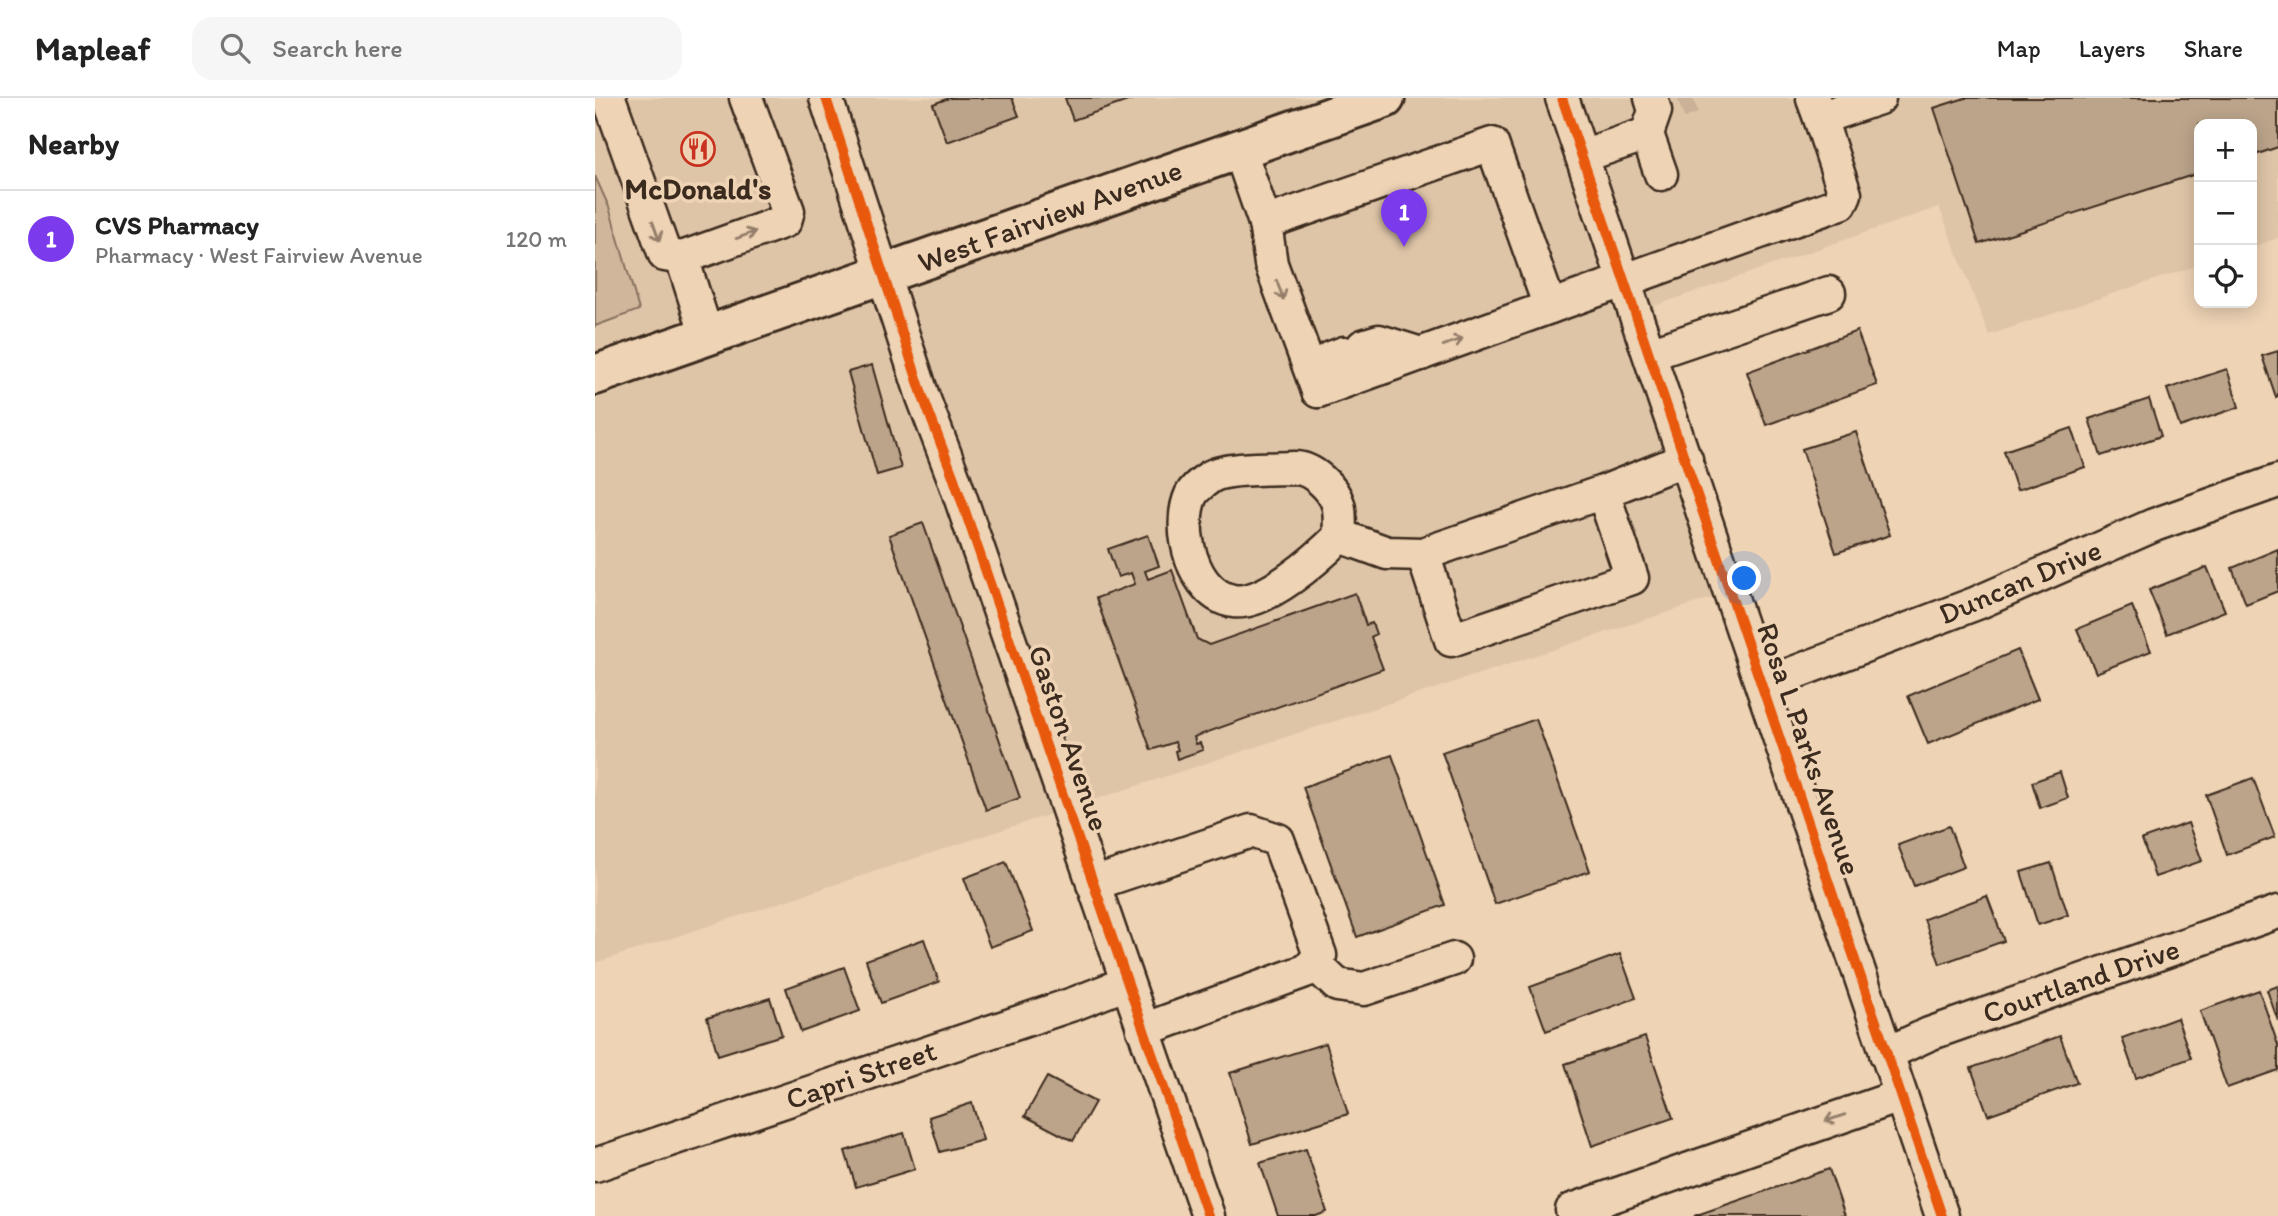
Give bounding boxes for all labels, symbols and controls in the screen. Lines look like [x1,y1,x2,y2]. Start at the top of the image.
search box [192,17,682,80]
text: Mapleaf [35,29,150,68]
icon: search [216,29,254,67]
text: Search here [272,32,403,64]
text: Map [1997,34,2041,63]
text: Layers [2079,34,2146,63]
text: Share [2184,34,2243,63]
map controls [2194,119,2257,308]
button: + [2194,119,2257,182]
text: Nearby [28,125,119,162]
restaurant icon: McDonald's [679,130,717,168]
street label: West Fairview Avenue [913,151,1187,281]
place label: McDonald's [625,170,771,207]
button: − [2194,182,2257,245]
pin: 1 [1381,189,1427,247]
text: CVS Pharmacy [95,209,259,241]
one-way arrow [651,220,663,242]
text: 1 [46,225,56,253]
text: 120 m [506,225,567,253]
one-way arrow [735,228,757,240]
text: Pharmacy · West Fairview Avenue [95,241,423,269]
button: locate [2194,245,2257,308]
one-way arrow [1275,278,1287,300]
one-way arrow [1442,335,1463,348]
street label: Duncan Drive [1933,531,2107,632]
your location [1727,561,1761,595]
street label: Rosa L Parks Avenue [1749,618,1870,880]
street label: Gaston Avenue [1020,640,1119,836]
street label: Courtland Drive [1978,930,2184,1031]
street label: Capri Street [781,1032,941,1118]
one-way arrow [1825,1113,1847,1125]

